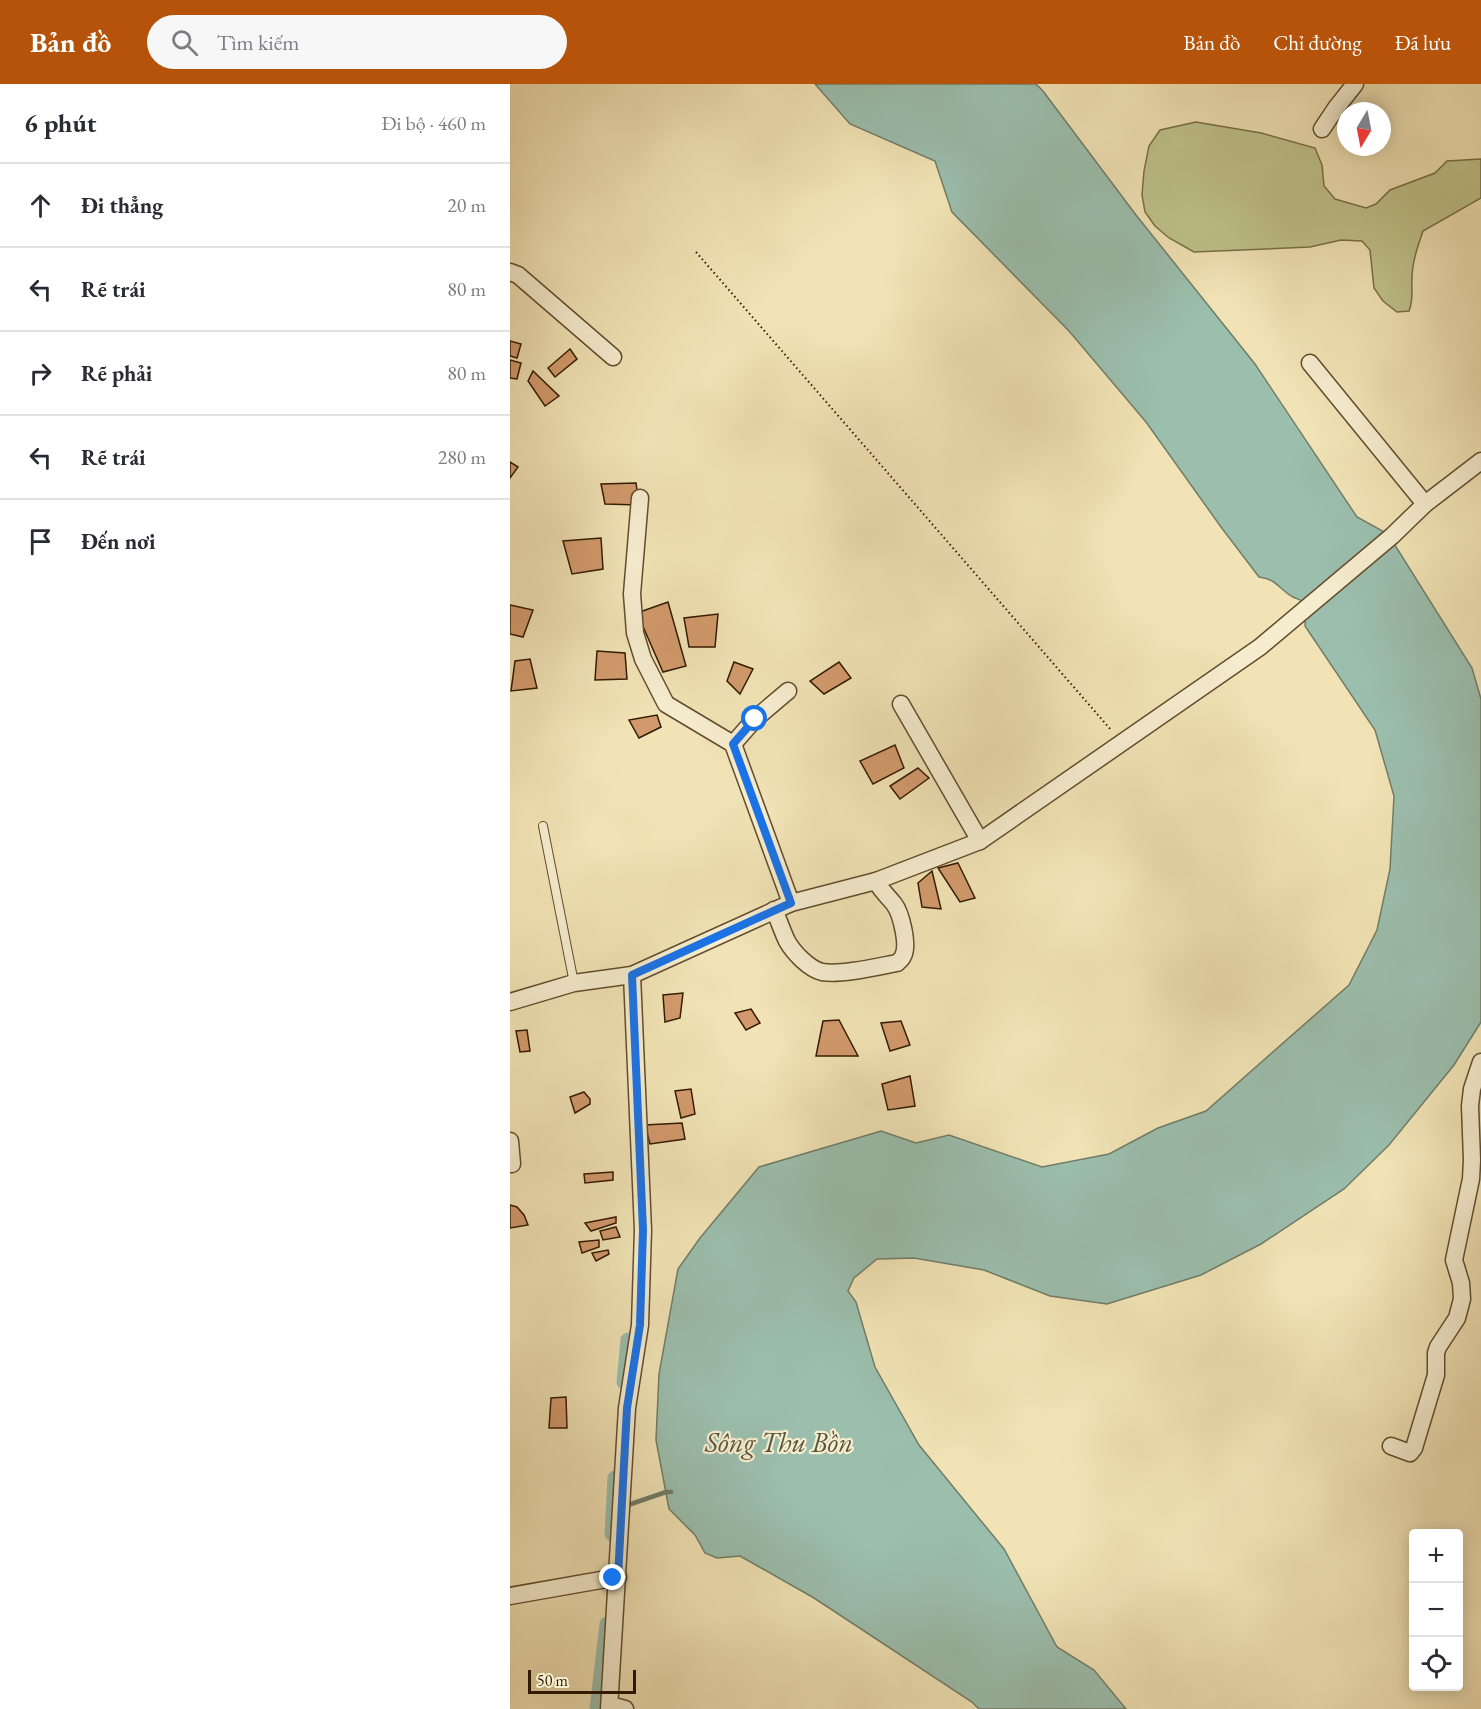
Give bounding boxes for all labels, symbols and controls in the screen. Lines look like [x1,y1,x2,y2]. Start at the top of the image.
search box [147,15,567,69]
text: Bản đồ [30,24,111,60]
icon: search [168,26,201,59]
text: Tìm kiếm [216,28,299,57]
text: Bản đồ [1183,29,1240,56]
text: Chỉ đường [1273,29,1362,56]
text: Đã lưu [1395,29,1451,56]
north arrow [1337,102,1391,156]
text: 6 phút [24,106,96,140]
text: Đi bộ · 460 m [381,110,486,136]
icon: ahead [24,189,57,222]
text: Đi thẳng [81,191,163,220]
text: 20 m [447,192,486,218]
icon: left [24,273,57,306]
text: Rẽ trái [81,275,146,304]
text: 80 m [447,276,486,302]
icon: right [24,357,57,390]
text: Rẽ phải [81,359,152,388]
text: 80 m [447,360,486,386]
icon: left [24,441,57,474]
text: Rẽ trái [81,443,146,472]
text: 280 m [438,444,486,470]
icon: arrive [24,525,57,558]
text: Đến nơi [81,527,156,556]
route start [741,705,767,731]
water label: Sông Thu Bồn [704,1424,853,1460]
map controls [1409,1529,1463,1691]
button: + [1409,1529,1463,1583]
route end [599,1564,625,1590]
button: − [1409,1583,1463,1637]
button: locate [1409,1637,1463,1691]
scale bar [528,1667,636,1694]
text: 50 m [537,1670,568,1691]

